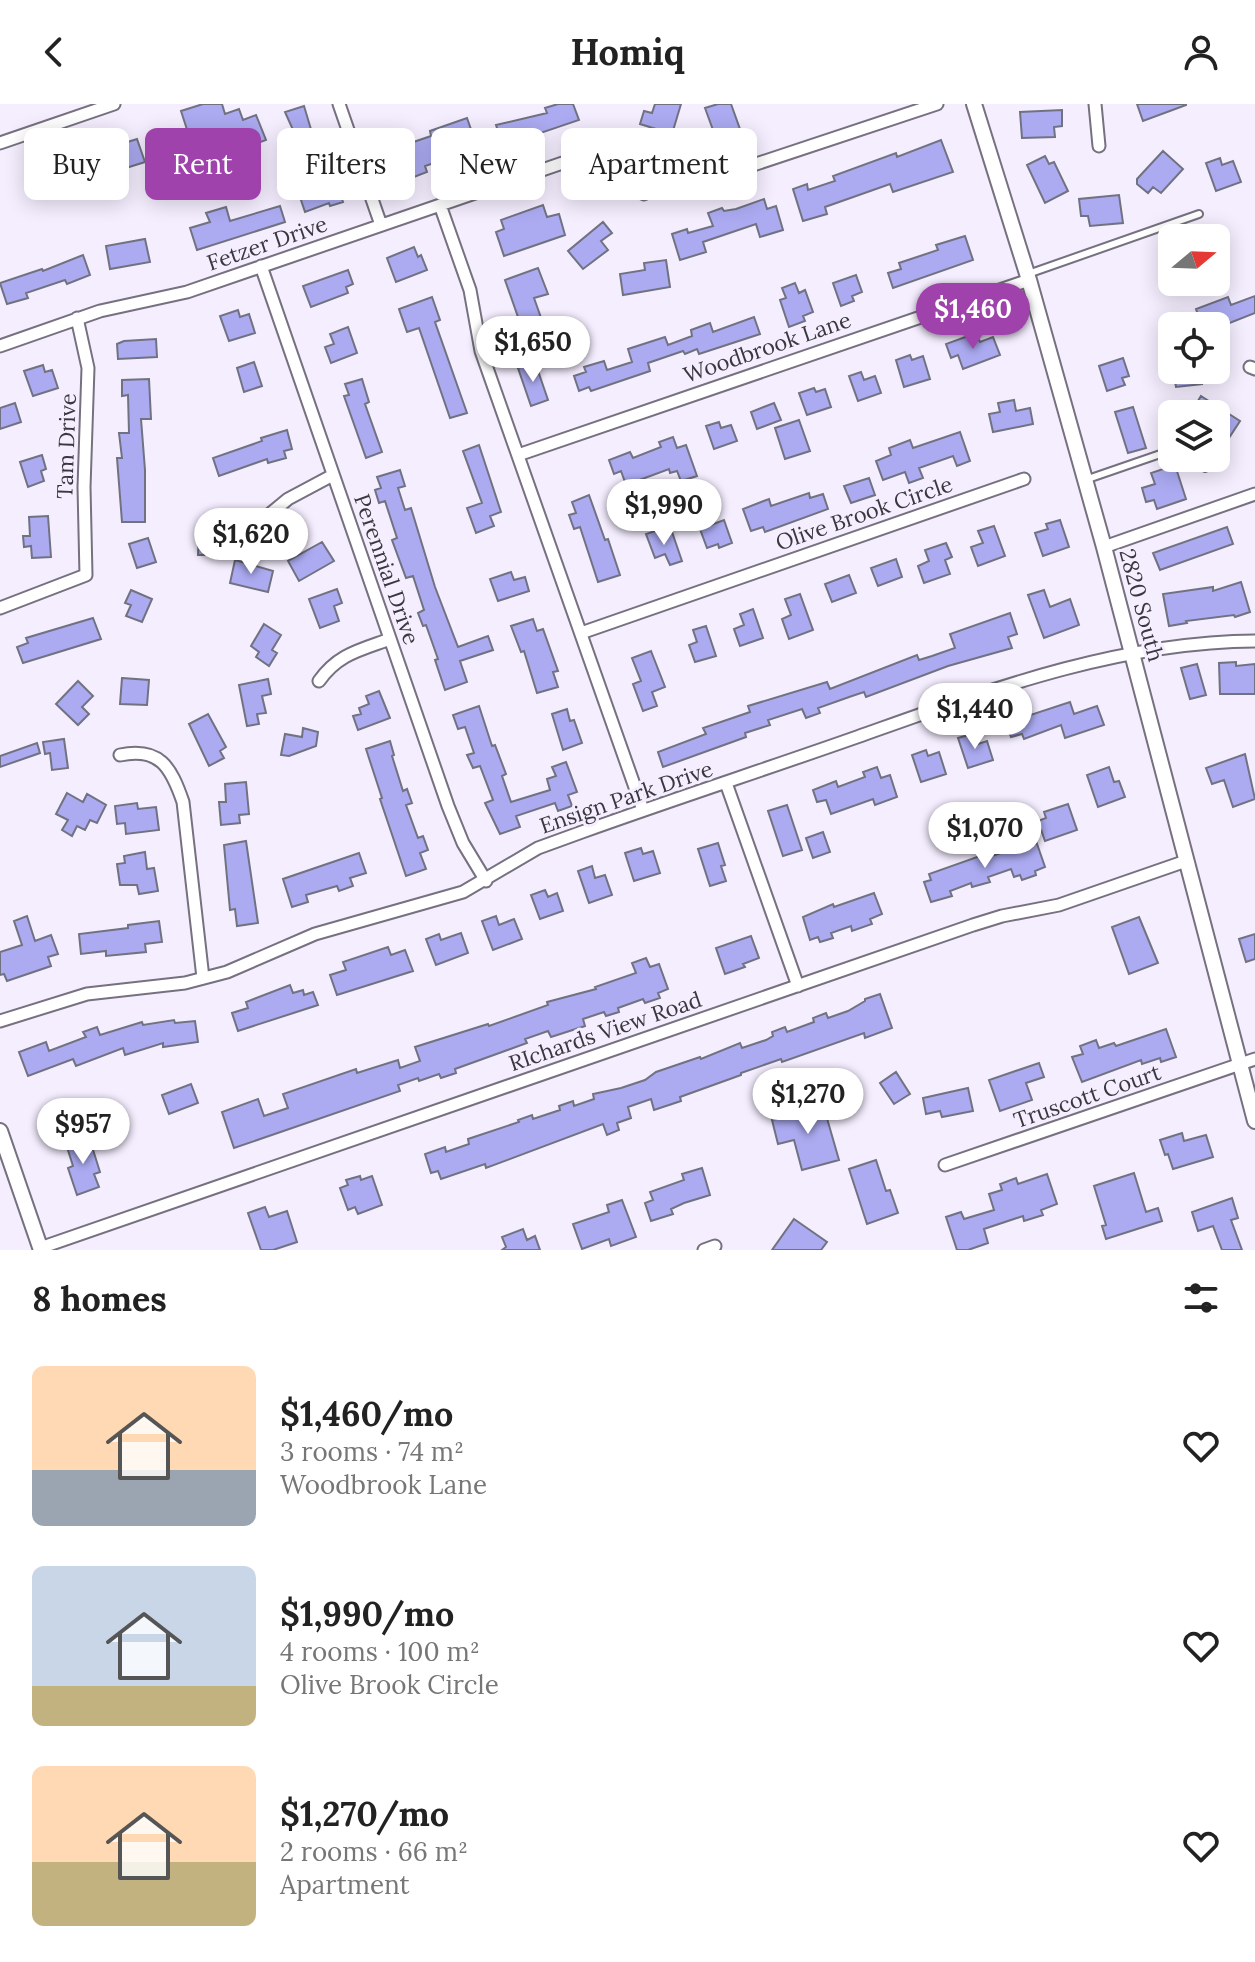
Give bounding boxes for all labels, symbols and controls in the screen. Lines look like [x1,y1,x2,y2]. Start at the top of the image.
text: Homiq [570,29,685,75]
icon: back [32,30,76,74]
icon: person [1179,30,1223,74]
chip: Buy [24,128,129,200]
chip: Rent [145,128,261,200]
chip: Filters [277,128,415,200]
chip: New [431,128,545,200]
chip: Apartment [561,128,757,200]
street label: Fetzer Drive [203,209,331,277]
north arrow [1158,224,1230,296]
map controls [1158,224,1230,472]
pin: $1,460 [908,283,1038,351]
text: $1,460 [934,292,1012,325]
street label: Woodbrook Lane [680,305,854,389]
button: locate [1158,312,1230,384]
pin: $1,650 [468,316,598,384]
text: $1,650 [494,325,572,358]
street label: Tam Drive [50,393,82,499]
button: layers [1158,400,1230,472]
street label: Olive Brook Circle [772,470,956,556]
pin: $1,990 [599,479,729,547]
text: $1,990 [625,488,703,521]
street label: Perennial Drive [348,490,426,648]
pin: $1,620 [186,508,316,576]
text: $1,620 [212,517,290,550]
street label: 2820 South [1114,546,1170,664]
pin: $1,440 [910,683,1040,751]
text: $1,440 [936,692,1014,725]
street label: Ensign Park Drive [536,754,716,840]
pin: $1,070 [920,802,1050,870]
text: $1,070 [946,811,1024,844]
street label: RIchards View Road [505,985,705,1077]
street label: Truscott Court [1010,1058,1165,1134]
pin: $1,270 [743,1068,873,1136]
text: $1,270 [771,1077,845,1110]
pin: $957 [36,1098,130,1166]
text: $957 [55,1107,111,1140]
icon: filters [1179,1276,1223,1320]
text: 8 homes [32,1277,167,1320]
text: $1,460/mo [280,1392,453,1435]
icon: home [96,1398,192,1494]
icon: heart [1179,1424,1223,1468]
text: 3 rooms · 74 m² [280,1435,464,1468]
text: Woodbrook Lane [280,1468,487,1501]
text: $1,990/mo [280,1592,454,1635]
icon: home [96,1598,192,1694]
icon: heart [1179,1624,1223,1668]
text: 4 rooms · 100 m² [280,1635,480,1668]
text: Olive Brook Circle [280,1668,499,1701]
text: $1,270/mo [280,1792,449,1835]
icon: home [96,1798,192,1894]
icon: heart [1179,1824,1223,1868]
text: 2 rooms · 66 m² [280,1835,468,1868]
text: Apartment [280,1868,410,1901]

